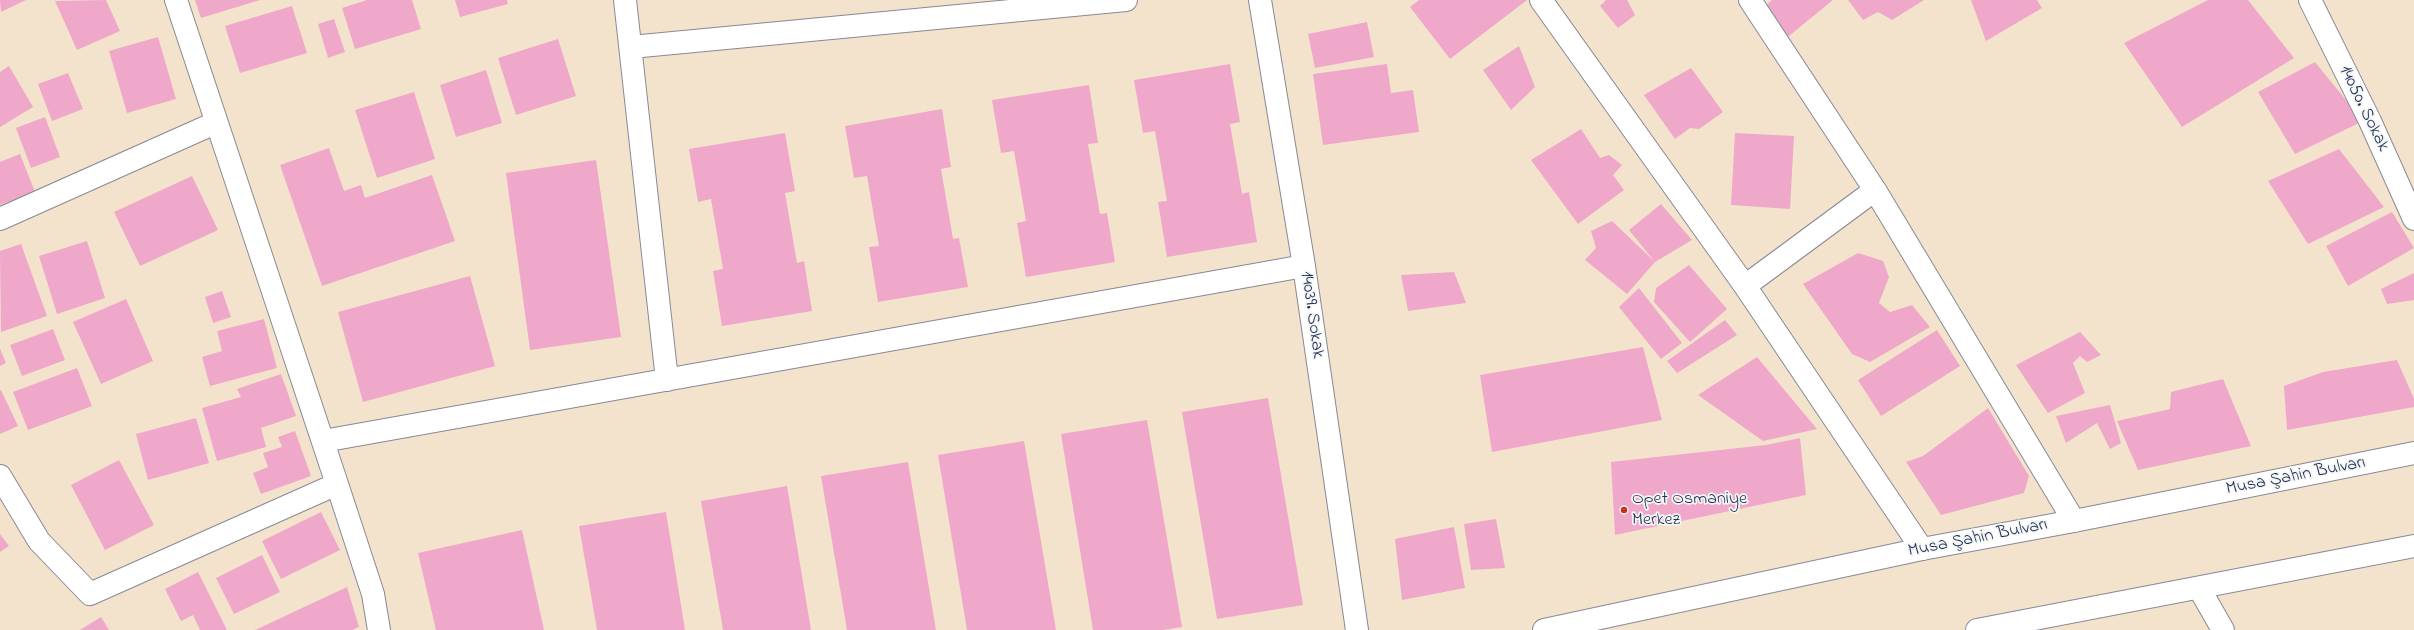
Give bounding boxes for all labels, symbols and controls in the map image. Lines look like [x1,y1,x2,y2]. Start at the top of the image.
street label: 14050. Sokak [2333,62,2393,156]
street label: 14039. Sokak [1294,270,1328,360]
street label: Musa Şahin Bulvarı [2224,453,2368,501]
place label: Opet Osmaniye Merkez [1632,489,1747,532]
marker: Opet Osmaniye Merkez [1619,505,1629,515]
street label: Musa Şahin Bulvarı [1906,515,2050,563]

